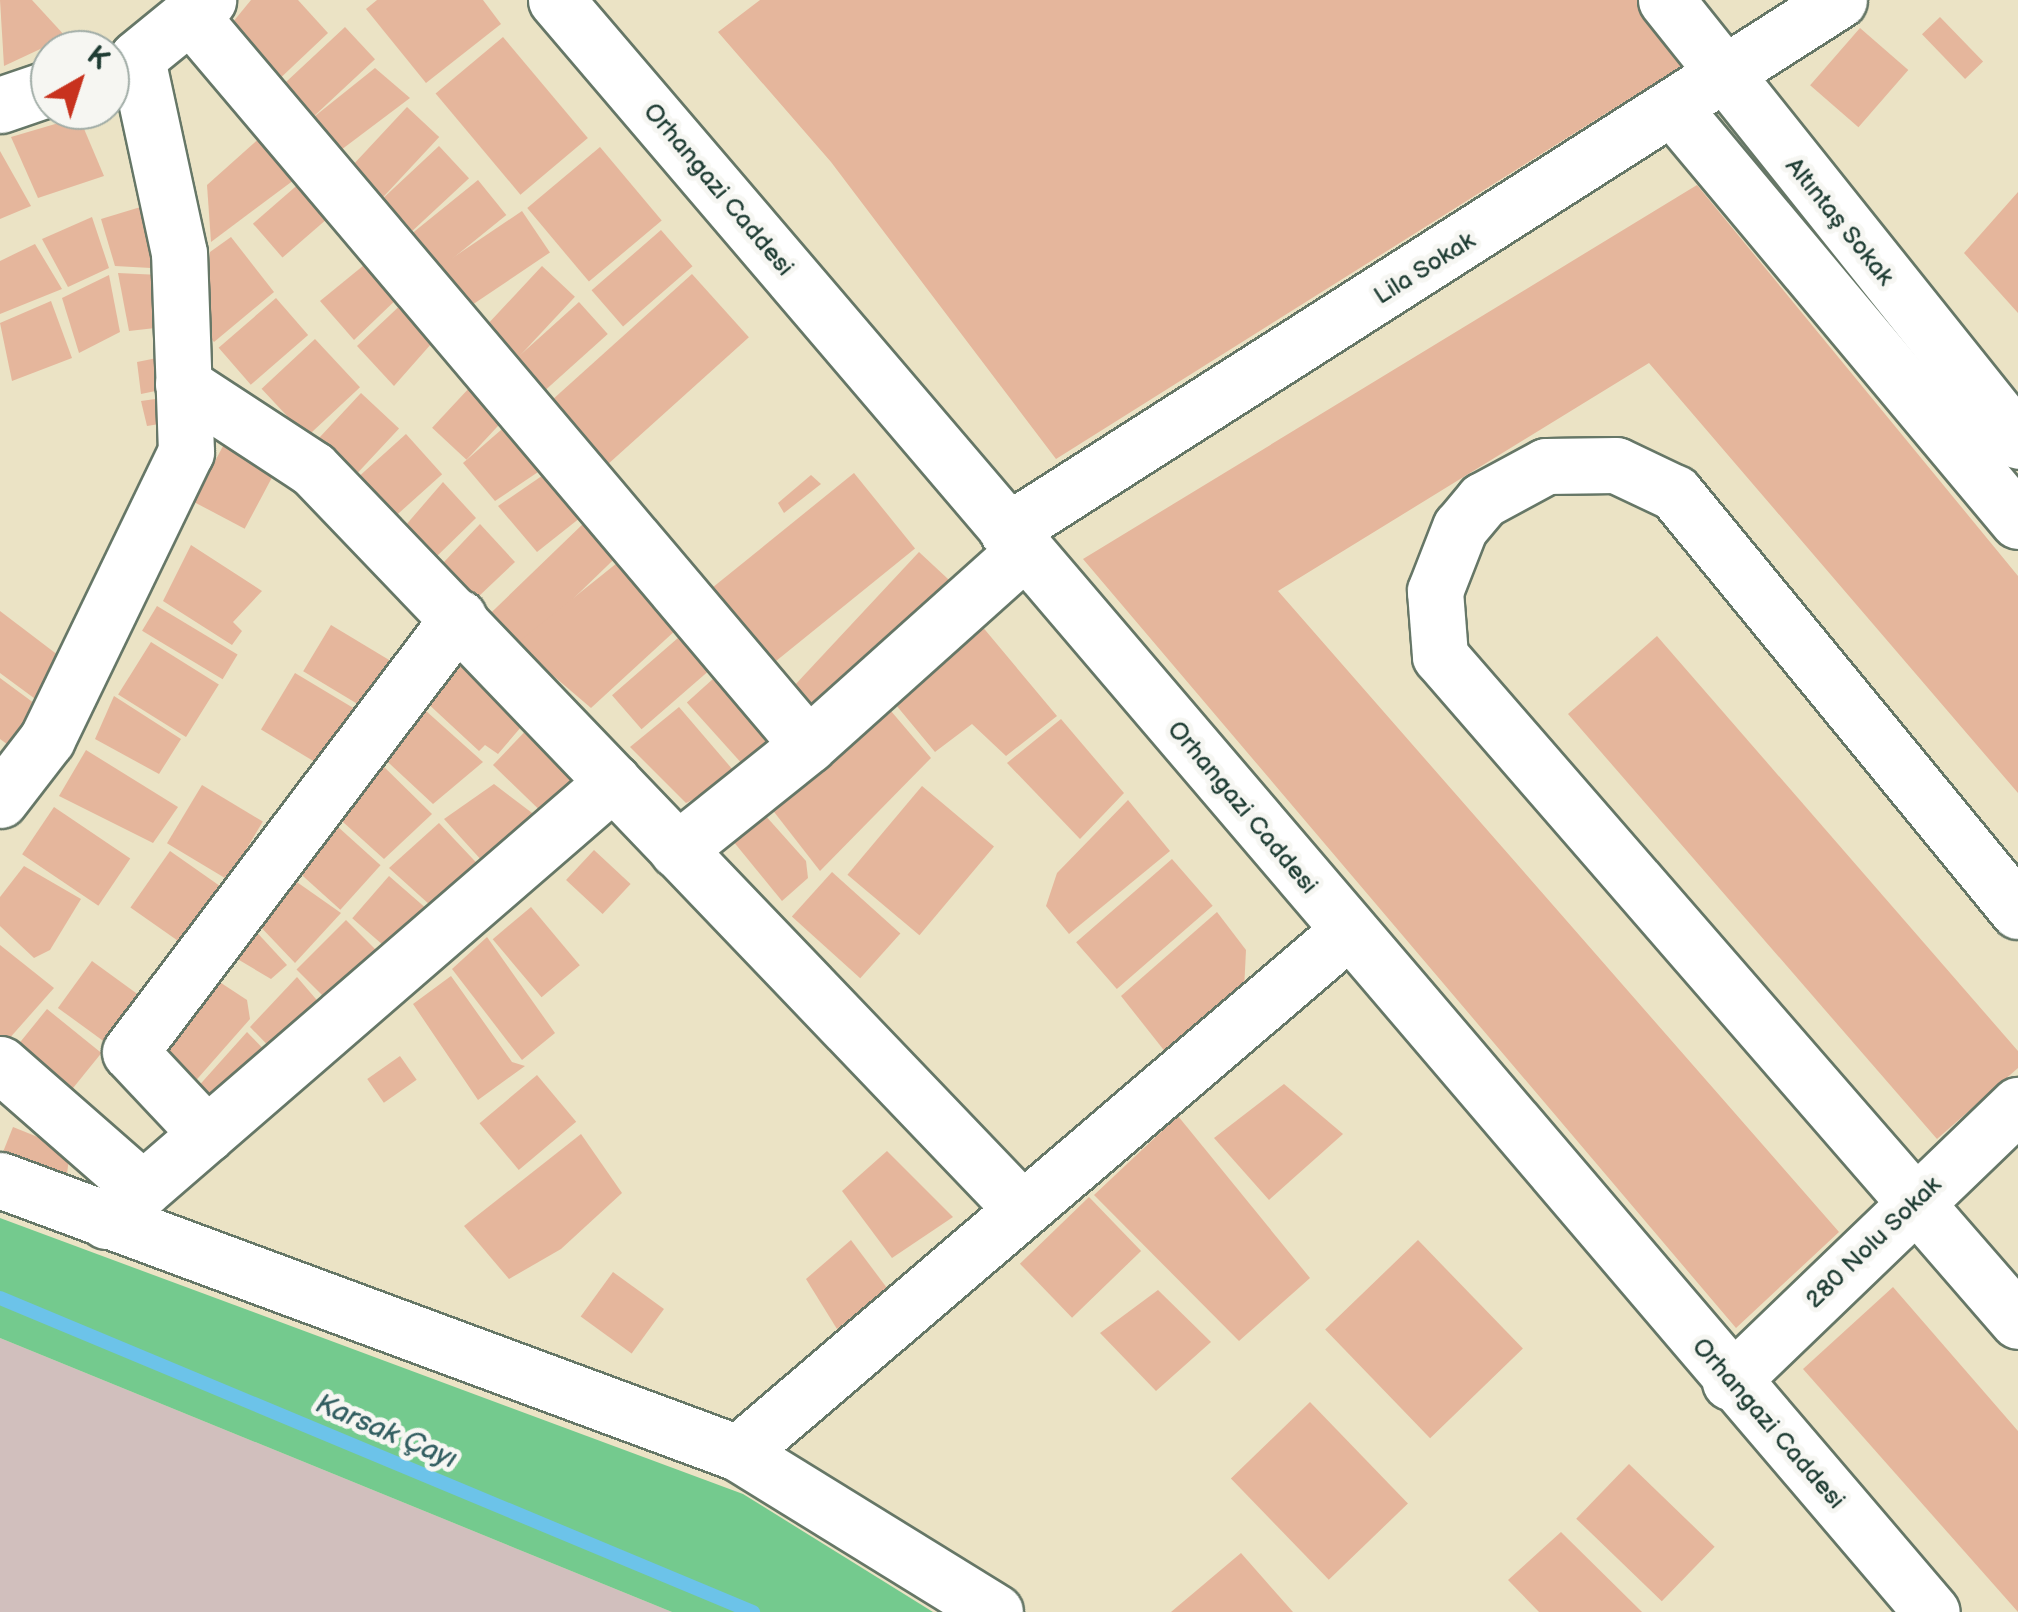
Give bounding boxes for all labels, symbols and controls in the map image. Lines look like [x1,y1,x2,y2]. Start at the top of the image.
north arrow [30,30,130,130]
text: K [80,39,116,77]
street label: Orhangazi Caddesi [637,97,799,283]
street label: Altıntaş Sokak [1778,152,1900,292]
street label: Lila Sokak [1369,226,1481,312]
street label: Orhangazi Caddesi [1161,715,1323,901]
street label: 280 Nolu Sokak [1800,1171,1948,1315]
street label: Orhangazi Caddesi [1686,1332,1850,1516]
water label: Karsak Çayı [311,1387,461,1477]

